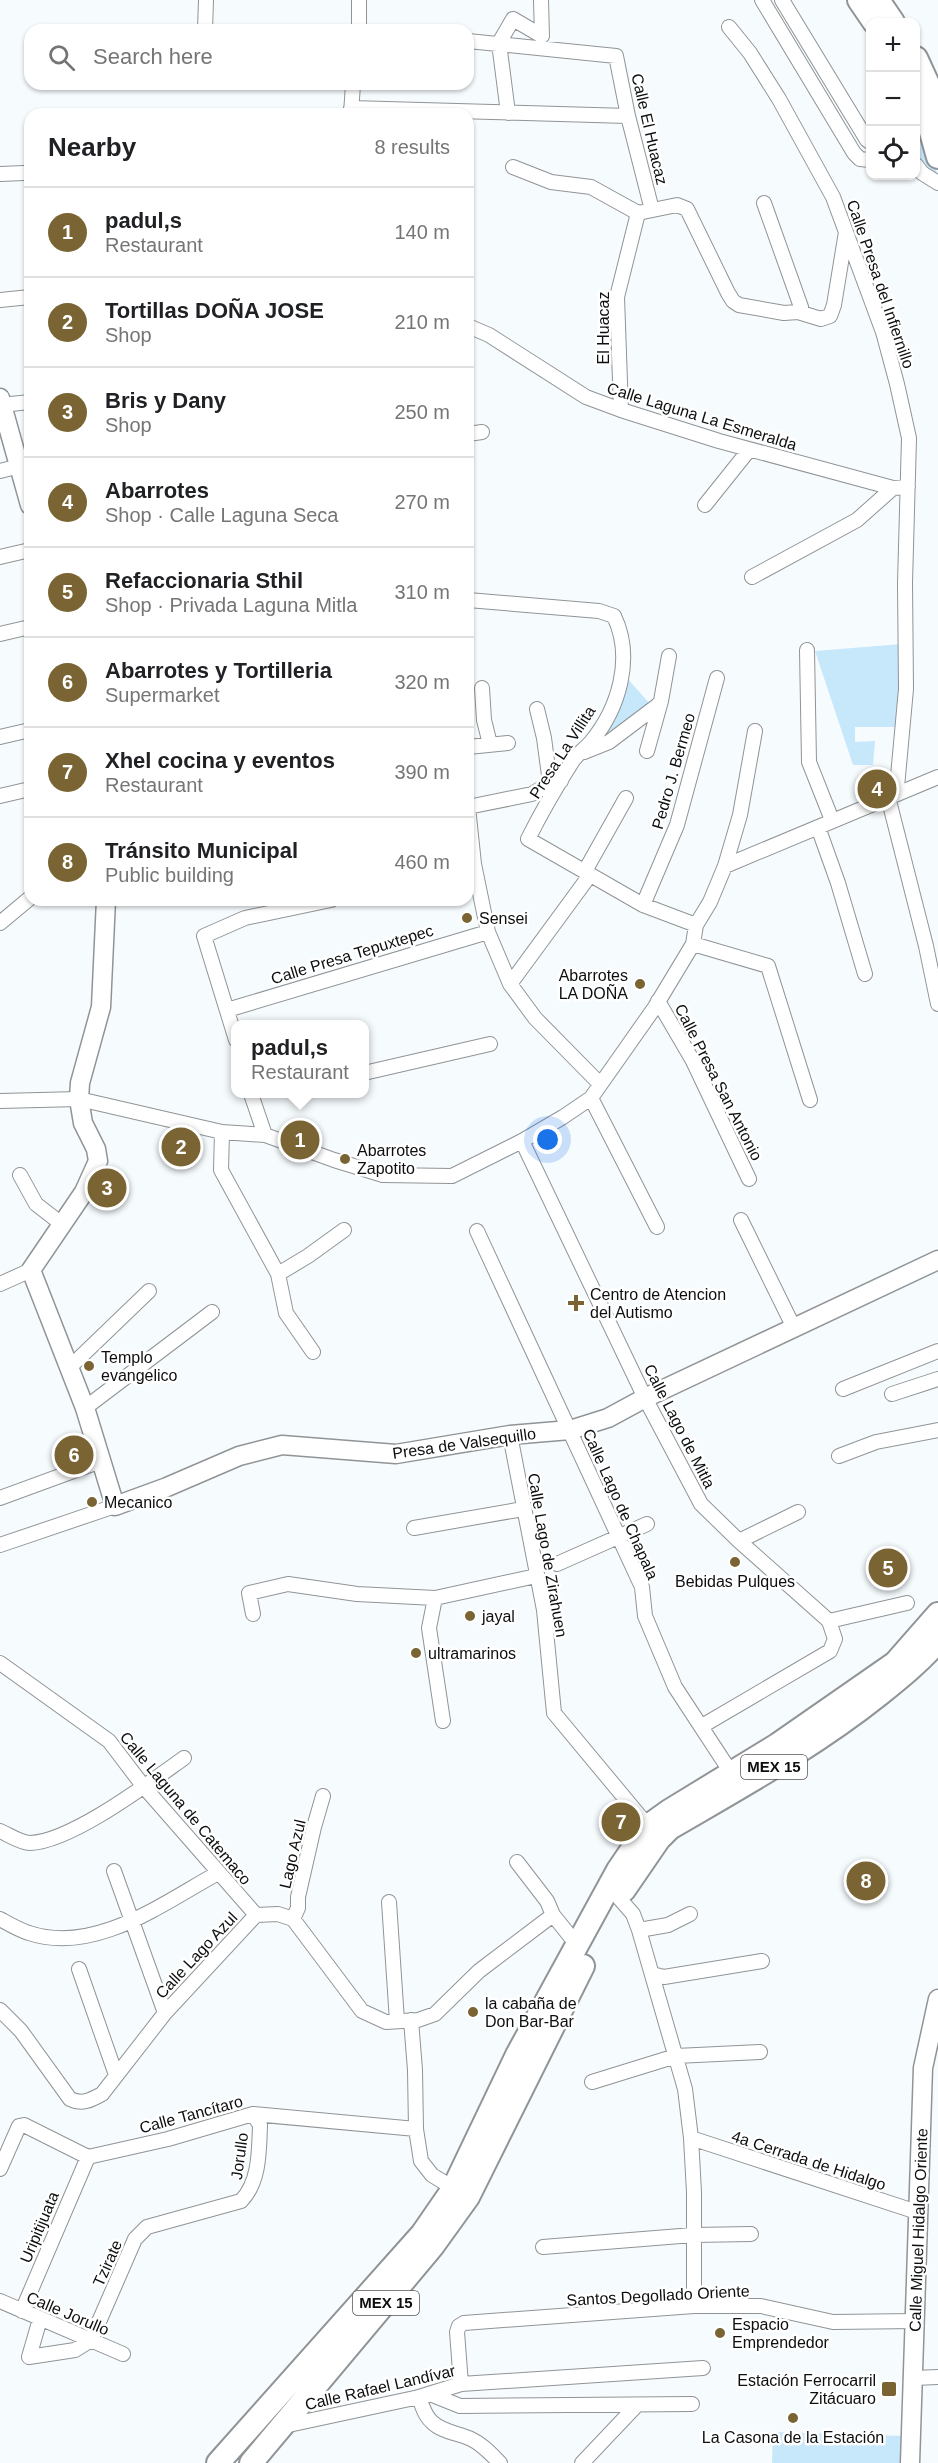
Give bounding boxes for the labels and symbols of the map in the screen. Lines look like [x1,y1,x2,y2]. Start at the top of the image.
street label: Calle El Huacaz [628,72,671,186]
street label: Calle Presa del Infiernillo [844,198,917,371]
street label: El Huacaz [595,292,612,364]
street label: Calle Laguna La Esmeralda [605,379,799,454]
street label: Presa La Villita [526,703,599,802]
street label: Pedro J. Bermeo [649,711,698,831]
pin: 4 [858,766,896,812]
place label: Sensei [479,910,528,927]
marker: Sensei [460,911,474,925]
street label: Calle Presa Tepuxtepec [269,922,435,987]
place label: Abarrotes LA DOÑA [559,967,628,1002]
marker: Abarrotes LA DOÑA [633,977,647,991]
street label: Calle Presa San Antonio [672,1001,766,1163]
pin: 1 [280,1118,320,1162]
pin: 2 [162,1124,201,1170]
your location [533,1125,562,1154]
place label: Abarrotes Zapotito [357,1142,426,1177]
marker: Abarrotes Zapotito [338,1152,352,1166]
pin: 3 [88,1166,126,1210]
place label: Centro de Atencion del Autismo [590,1286,726,1321]
marker: Centro de Atencion del Autismo [567,1294,585,1312]
place label: Templo evangelico [101,1349,178,1384]
marker: Templo evangelico [82,1359,96,1373]
street label: Calle Lago de Mitla [641,1361,718,1491]
street label: Presa de Valsequillo [391,1425,537,1462]
street label: Calle Lago de Chapala [580,1426,661,1582]
pin: 6 [54,1432,94,1478]
street label: Calle Lago de Zirahuen [525,1472,570,1638]
place label: Mecanico [104,1494,173,1511]
marker: Mecanico [85,1495,99,1509]
pin: 5 [868,1546,908,1590]
marker: Bebidas Pulques [728,1555,742,1569]
place label: Bebidas Pulques [675,1573,795,1590]
place label: jayal [481,1608,515,1625]
marker: jayal [463,1609,477,1623]
place label: ultramarinos [428,1645,516,1662]
marker: ultramarinos [409,1646,423,1660]
street label: Calle Laguna de Catemaco [117,1729,255,1888]
road number: MEX 15 [741,1755,807,1779]
pin: 7 [602,1800,640,1844]
street label: Lago Azul [276,1818,309,1890]
pin: 8 [846,1858,886,1904]
street label: Calle Lago Azul [152,1909,240,2002]
place label: la cabaña de Don Bar-Bar [485,1995,577,2030]
marker: la cabaña de Don Bar-Bar [466,2005,480,2019]
street label: Calle Tancítaro [138,2092,245,2136]
street label: 4a Cerrada de Hidalgo [730,2128,888,2193]
street label: Calle Miguel Hidalgo Oriente [906,2128,931,2332]
street label: Jorullo [228,2131,251,2181]
street label: Uripitijuata [17,2189,62,2265]
street label: Tzirate [90,2237,125,2289]
street label: Santos Degollado Oriente [566,2282,750,2309]
street label: Calle Jorullo [24,2288,112,2339]
road number: MEX 15 [353,2291,419,2315]
place label: Espacio Emprendedor [732,2316,830,2351]
marker: Espacio Emprendedor [713,2326,727,2340]
street label: Calle Rafael Landívar [303,2362,458,2413]
place label: Estación Ferrocarril Zitácuaro [737,2372,876,2407]
marker: Estación Ferrocarril Zitácuaro [880,2380,898,2398]
marker: La Casona de la Estación [786,2411,800,2425]
place label: La Casona de la Estación [702,2429,884,2446]

